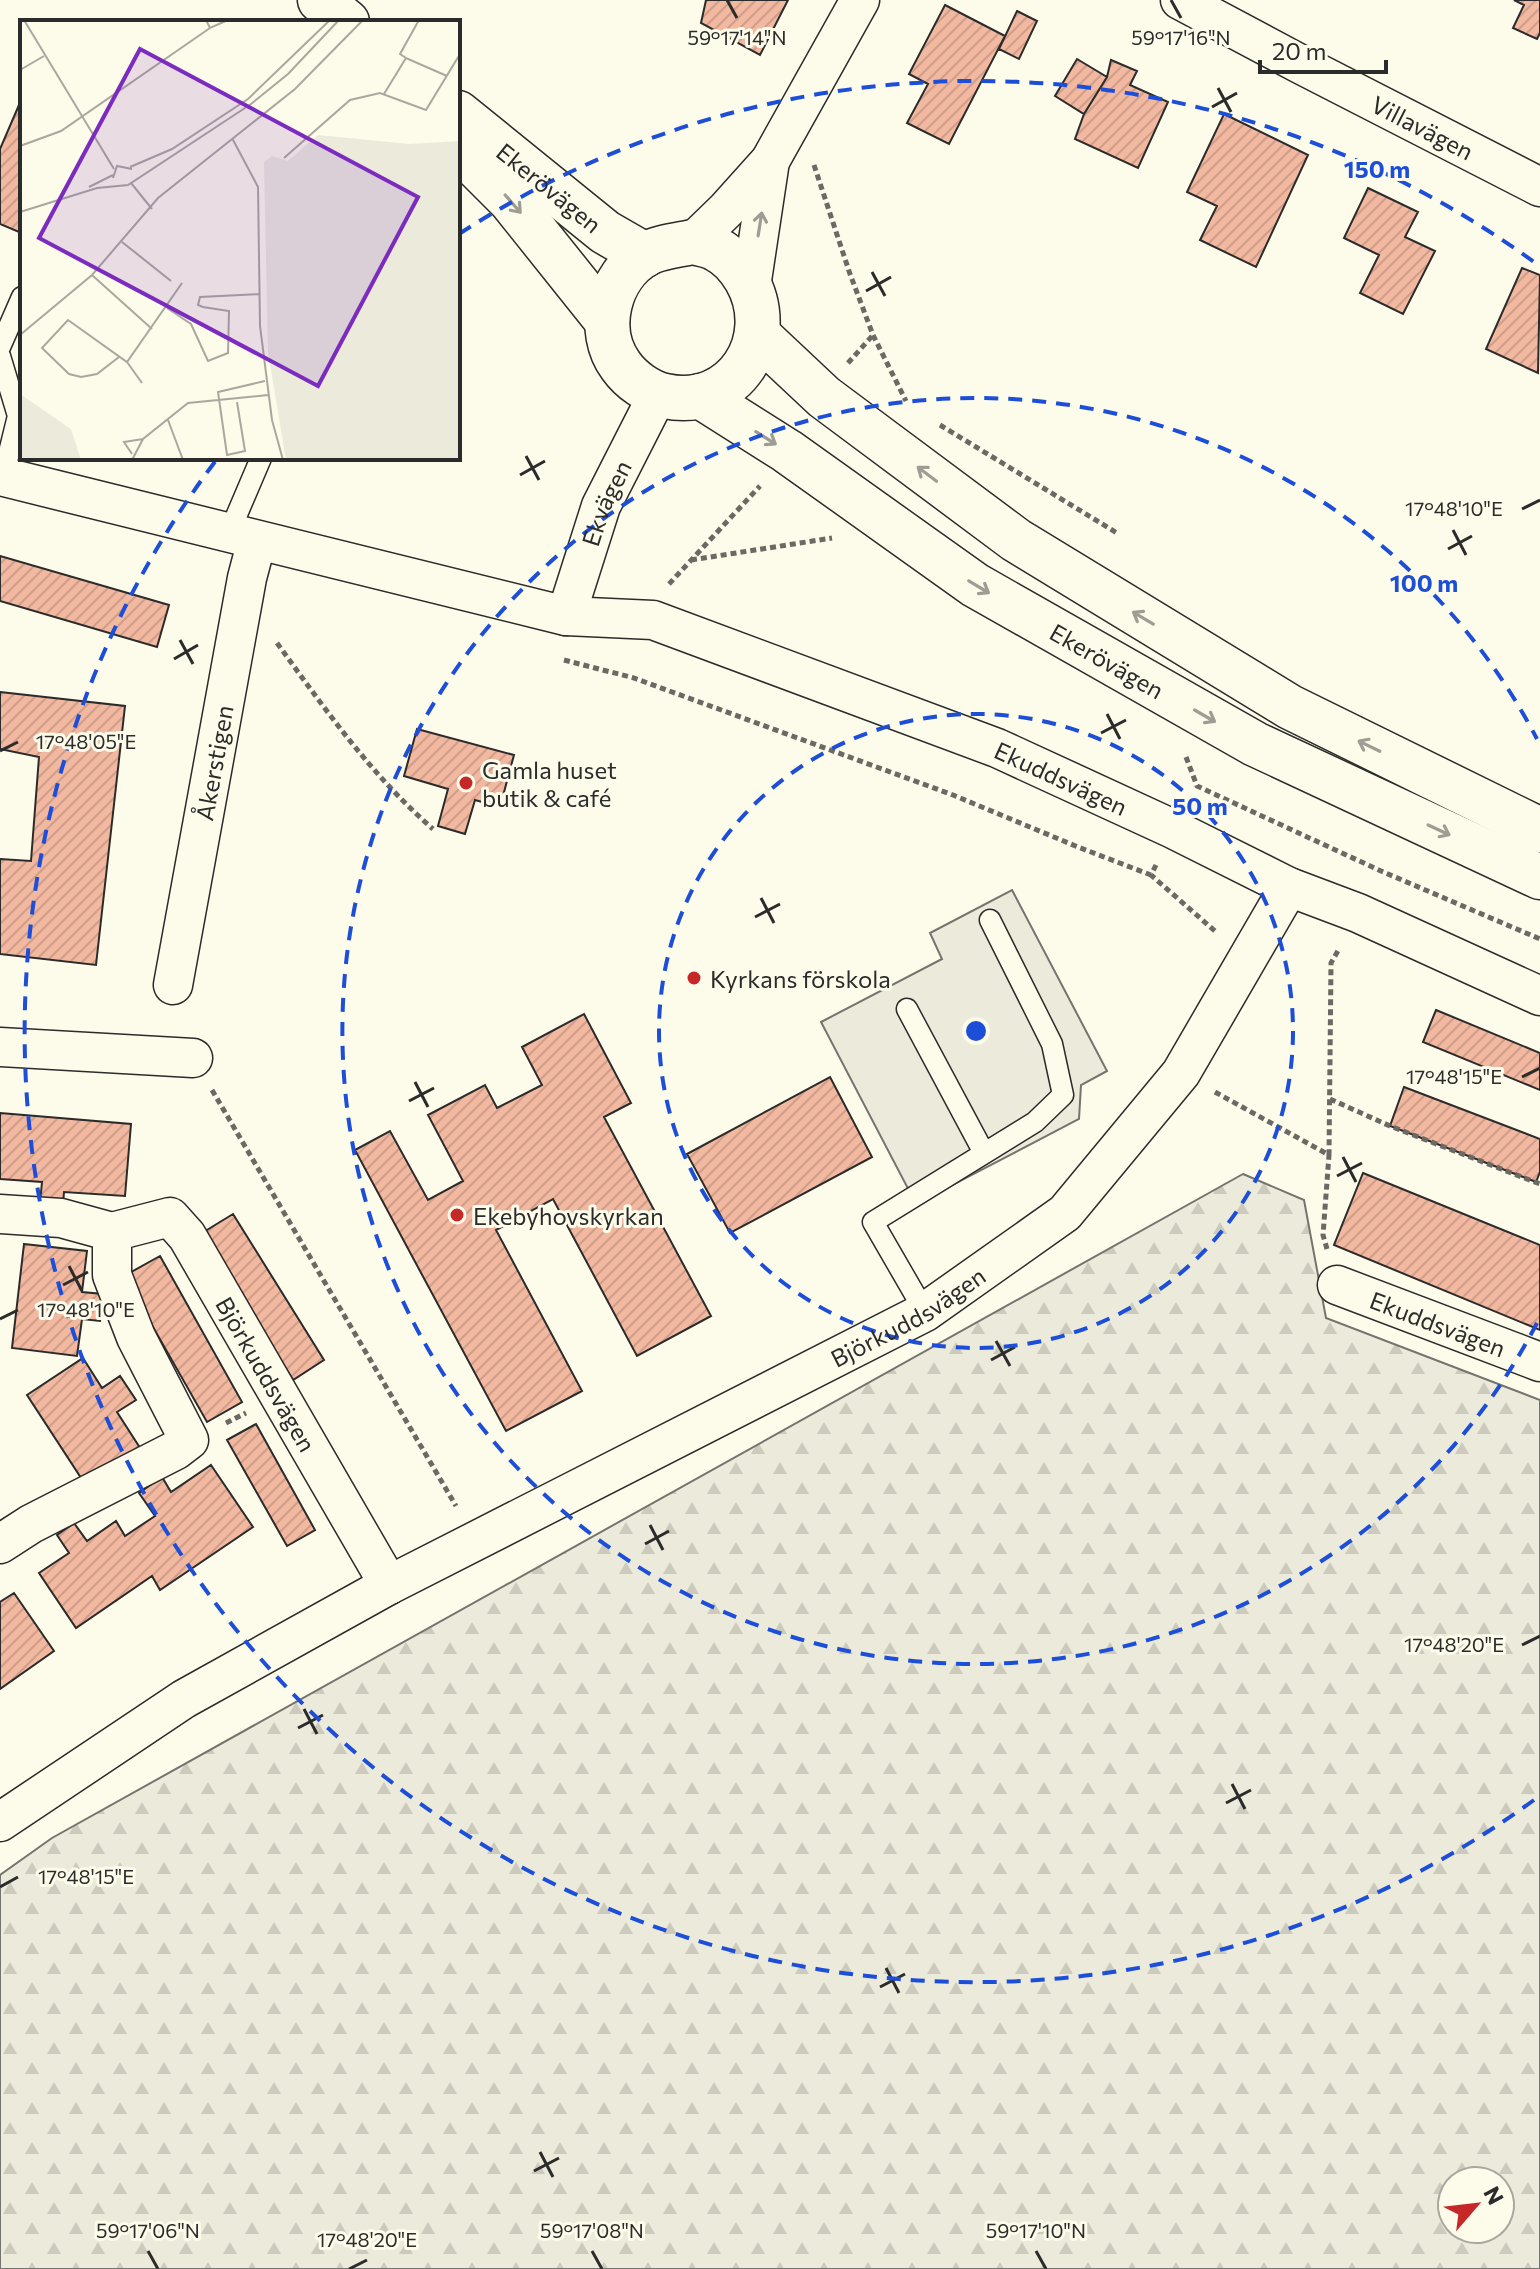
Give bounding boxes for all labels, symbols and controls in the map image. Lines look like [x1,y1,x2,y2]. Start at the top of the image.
inset map [20,20,460,460]
scale bar [1260,24,1386,74]
text: 59°17'14"N [687,25,787,49]
text: 59°17'16"N [1131,25,1231,49]
text: 20 m [1272,36,1326,65]
street label: Villavägen [1367,89,1479,165]
street label: Ekerövägen [492,136,608,238]
text: 150 m [1344,154,1410,183]
one-way arrow [503,193,521,213]
one-way arrow [754,212,769,237]
one-way arrow [754,431,777,447]
street label: Ekvägen [575,455,637,549]
one-way arrow [917,466,938,483]
text: 17°48'10"E [1405,496,1503,520]
text: 100 m [1390,568,1458,597]
one-way arrow [968,578,990,595]
one-way arrow [1133,609,1155,626]
street label: Ekerövägen [1045,616,1169,704]
street label: Åkerstigen [189,703,238,823]
one-way arrow [1193,708,1217,724]
text: 17°48'05"E [36,729,136,753]
street label: Ekuddsvägen [990,735,1132,821]
one-way arrow [1358,738,1382,753]
place label: Gamla huset butik & café [482,755,617,812]
marker: Gamla huset butik & café [457,774,475,792]
text: 50 m [1172,791,1228,820]
one-way arrow [1426,823,1450,838]
place label: Kyrkans förskola [710,964,891,993]
marker: Kyrkans förskola [685,969,703,987]
centre of rings [962,1017,990,1045]
text: 17°48'15"E [1406,1064,1502,1088]
place label: Ekebyhovskyrkan [473,1201,664,1230]
marker: Ekebyhovskyrkan [448,1206,466,1224]
street label: Björkuddsvägen [825,1260,990,1372]
street label: Ekuddsvägen [1366,1284,1510,1362]
street label: Björkuddsvägen [211,1291,323,1456]
text: 17°48'10"E [37,1297,135,1321]
text: 17°48'20"E [1404,1632,1504,1656]
text: 17°48'15"E [38,1864,134,1888]
north arrow [1436,2165,1516,2245]
text: N [1478,2182,1510,2209]
text: 59°17'06"N [96,2218,200,2242]
text: 59°17'08"N [540,2218,644,2242]
text: 59°17'10"N [986,2218,1086,2242]
text: 17°48'20"E [317,2227,417,2251]

